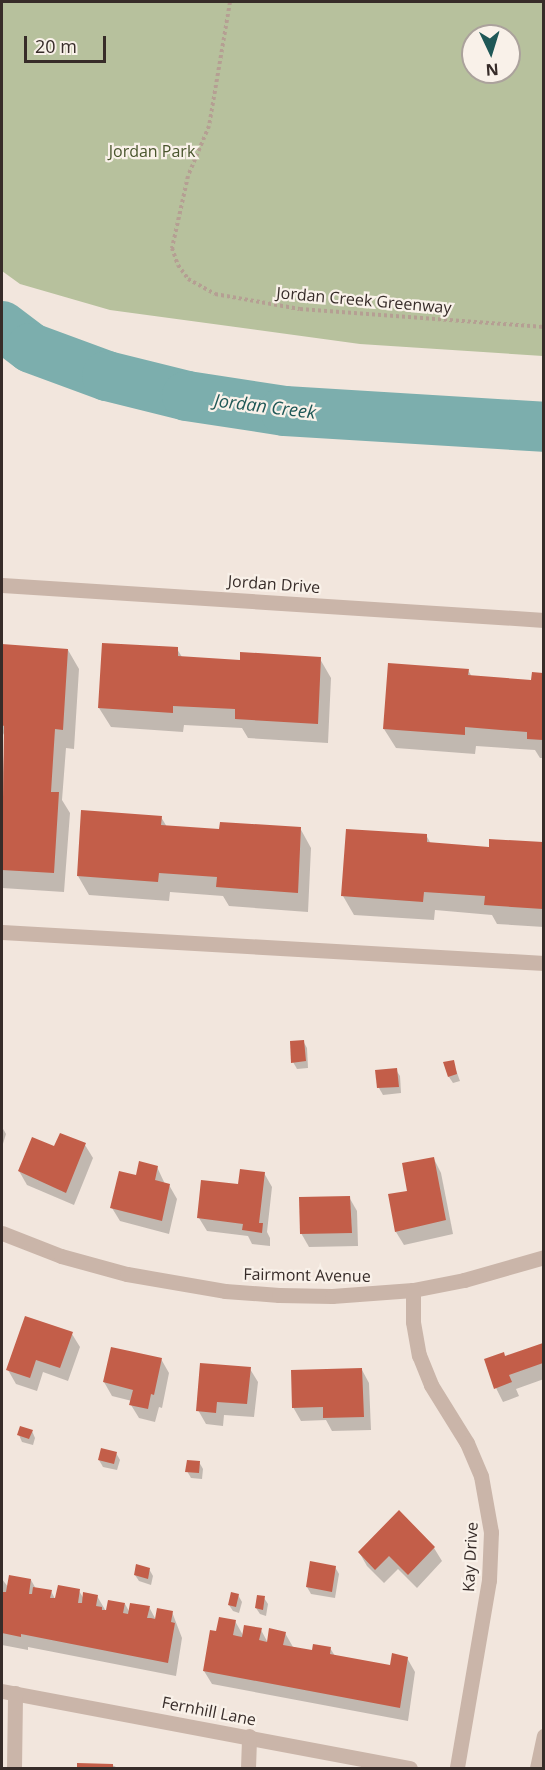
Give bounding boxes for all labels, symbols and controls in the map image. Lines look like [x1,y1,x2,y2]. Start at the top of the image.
scale bar [27,24,110,62]
north arrow [461,24,521,84]
text: 20 m [35,34,77,58]
text: N [485,59,499,81]
park label: Jordan Park [109,141,195,161]
street label: Jordan Creek Greenway [276,283,452,317]
water label: Jordan Creek [213,389,317,423]
street label: Jordan Drive [227,571,321,597]
street label: Fairmont Avenue [243,1264,371,1286]
street label: Kay Drive [459,1522,481,1592]
street label: Fernhill Lane [160,1692,258,1730]

